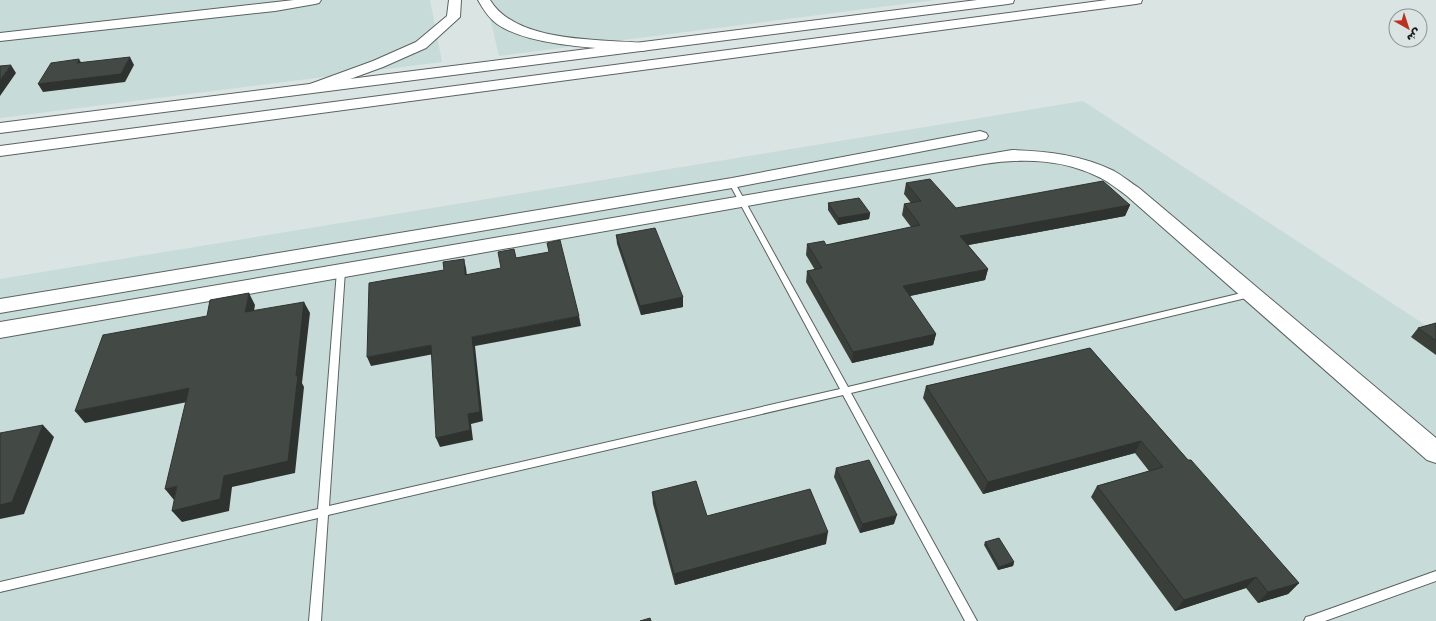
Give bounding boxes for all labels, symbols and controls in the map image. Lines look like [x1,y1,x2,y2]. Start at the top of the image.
north arrow [1388,8,1428,48]
text: ش [1404,26,1424,45]

